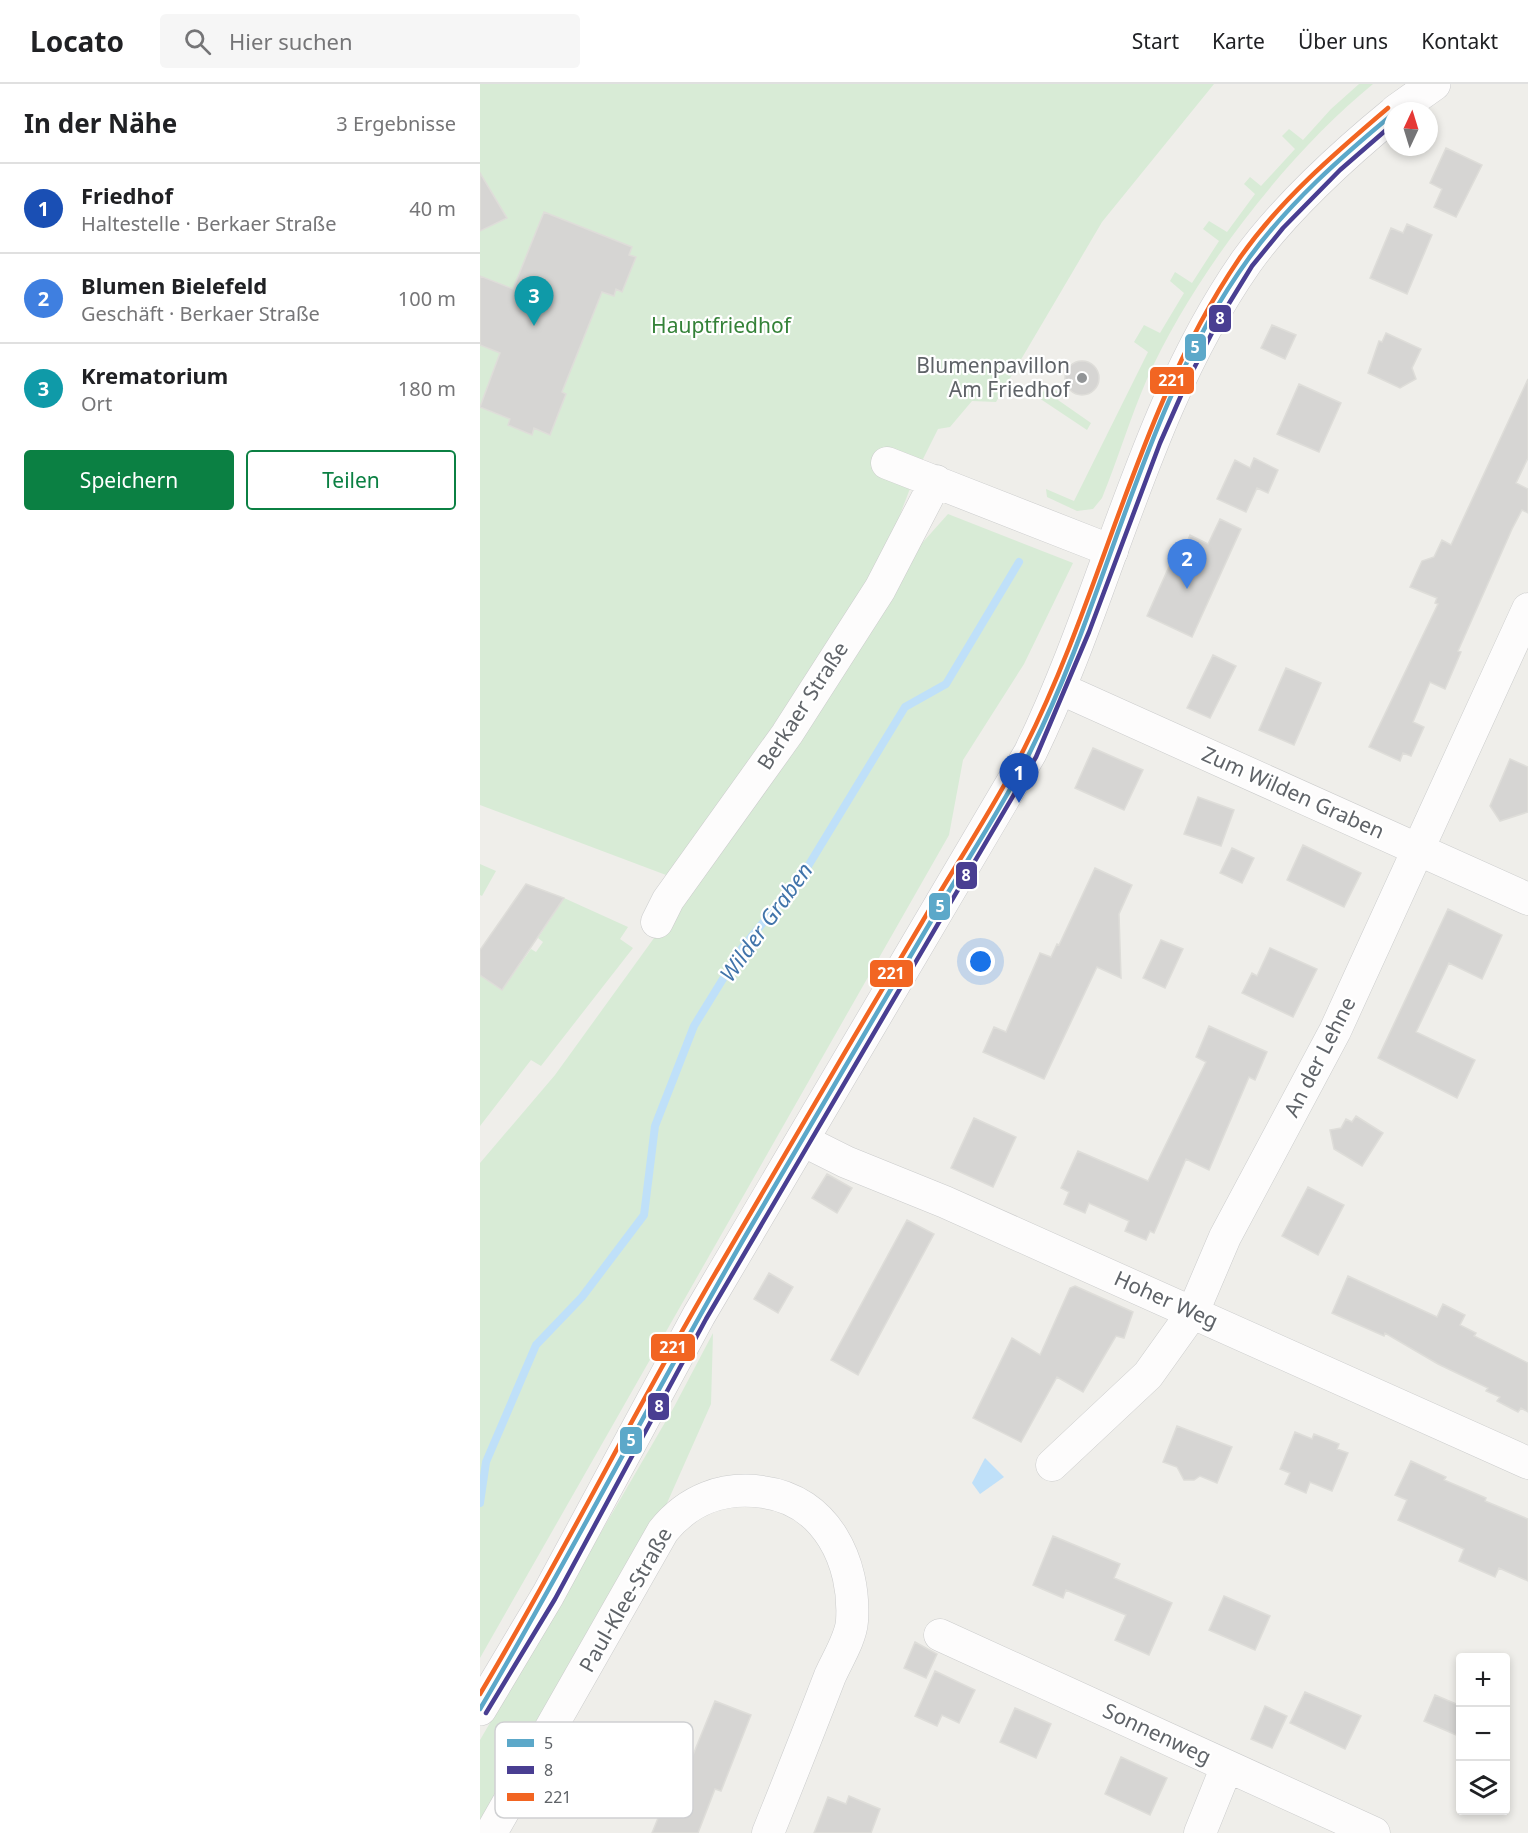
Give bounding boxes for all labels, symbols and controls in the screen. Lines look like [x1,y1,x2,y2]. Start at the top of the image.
search box [160,14,580,68]
text: Locato [30,22,124,60]
icon: search [181,25,214,58]
text: Hier suchen [229,26,353,56]
text: Start [1132,27,1179,55]
text: Karte [1212,27,1265,55]
text: Über uns [1298,27,1388,55]
text: Kontakt [1421,27,1498,55]
north arrow [1384,102,1438,156]
text: In der Nähe [24,105,177,141]
text: 3 Ergebnisse [336,110,456,137]
text: Friedhof [81,180,173,210]
text: 1 [38,195,49,222]
text: 40 m [409,195,456,222]
text: Haltestelle · Berkaer Straße [81,210,337,237]
text: Blumen Bielefeld [81,270,267,300]
pin: 3 [514,276,554,326]
text: 2 [38,285,49,312]
text: 100 m [398,285,456,312]
text: Geschäft · Berkaer Straße [81,300,320,327]
line badge: 8 [1208,304,1232,333]
text: 8 [1215,307,1225,329]
park label: Hauptfriedhof [651,311,793,339]
line badge: 5 [1184,333,1207,362]
text: 5 [1190,336,1200,358]
place label: Blumenpavillon Am Friedhof [916,351,1072,403]
text: Krematorium [81,360,228,390]
line badge: 221 [1149,366,1195,395]
text: 221 [1158,369,1186,391]
marker: Blumenpavillon Am Friedhof [1075,371,1089,385]
text: 3 [38,375,49,402]
text: 180 m [398,375,456,402]
text: Ort [81,390,112,417]
button: Speichern [24,450,234,510]
button: Teilen [246,450,456,510]
pin: 2 [1168,540,1206,589]
street label: Berkaer Straße [750,636,854,775]
street label: Zum Wilden Graben [1198,739,1389,845]
pin: 1 [1000,754,1038,803]
water label: Wilder Graben [712,856,819,987]
line badge: 8 [955,861,978,890]
text: 8 [961,864,971,886]
line badge: 5 [928,892,951,921]
text: 5 [935,895,945,917]
your location [966,947,995,976]
line badge: 221 [869,959,914,988]
text: 221 [877,962,905,984]
street label: An der Lehne [1277,992,1361,1121]
street label: Hoher Weg [1110,1264,1223,1334]
line badge: 221 [650,1333,696,1362]
text: 221 [659,1336,687,1358]
line badge: 8 [647,1392,670,1421]
text: 8 [654,1395,664,1417]
line badge: 5 [619,1426,643,1455]
text: 5 [626,1429,636,1451]
street label: Paul-Klee-Straße [572,1522,678,1677]
map controls [1456,1653,1510,1815]
button: + [1456,1653,1510,1707]
street label: Sonnenweg [1099,1696,1216,1770]
button: − [1456,1707,1510,1761]
legend [495,1722,693,1818]
text: 5 [544,1732,553,1754]
text: 8 [544,1759,553,1781]
button: layers [1456,1761,1510,1815]
text: 221 [544,1786,571,1808]

